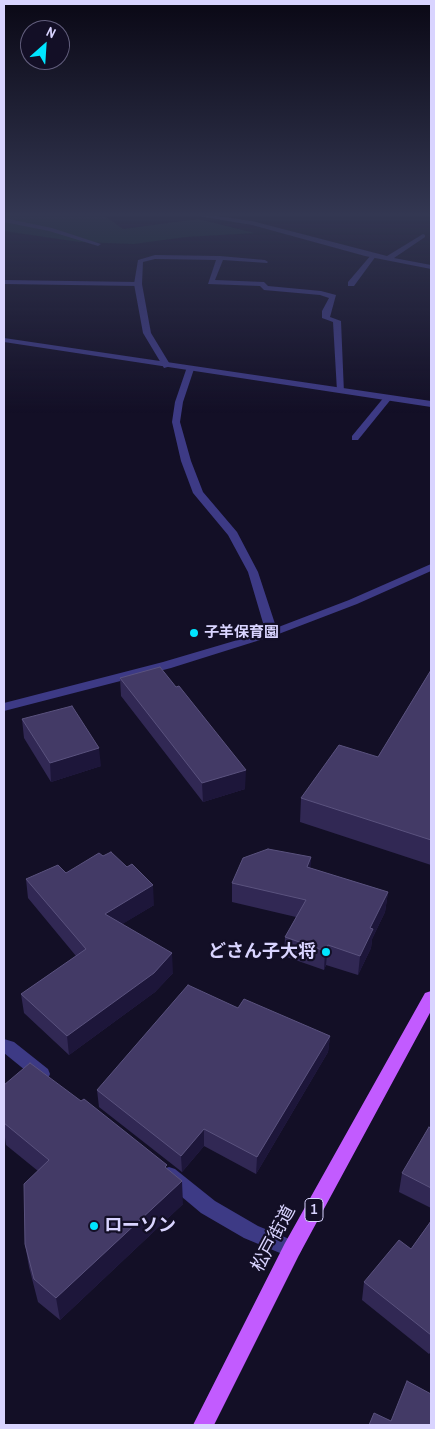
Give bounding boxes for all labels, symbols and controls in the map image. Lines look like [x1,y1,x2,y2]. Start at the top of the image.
north arrow [20,20,70,70]
text: N [43,23,59,42]
place label: 子羊保育園 [204,624,279,642]
marker: 子羊保育園 [188,627,200,639]
place label: どさん子大将 [208,941,316,963]
marker: どさん子大将 [320,946,332,958]
road number: 1 [305,1198,323,1222]
street label: 松戸街道 [248,1202,300,1276]
place label: ローソン [104,1215,176,1237]
marker: ローソン [88,1220,100,1232]

